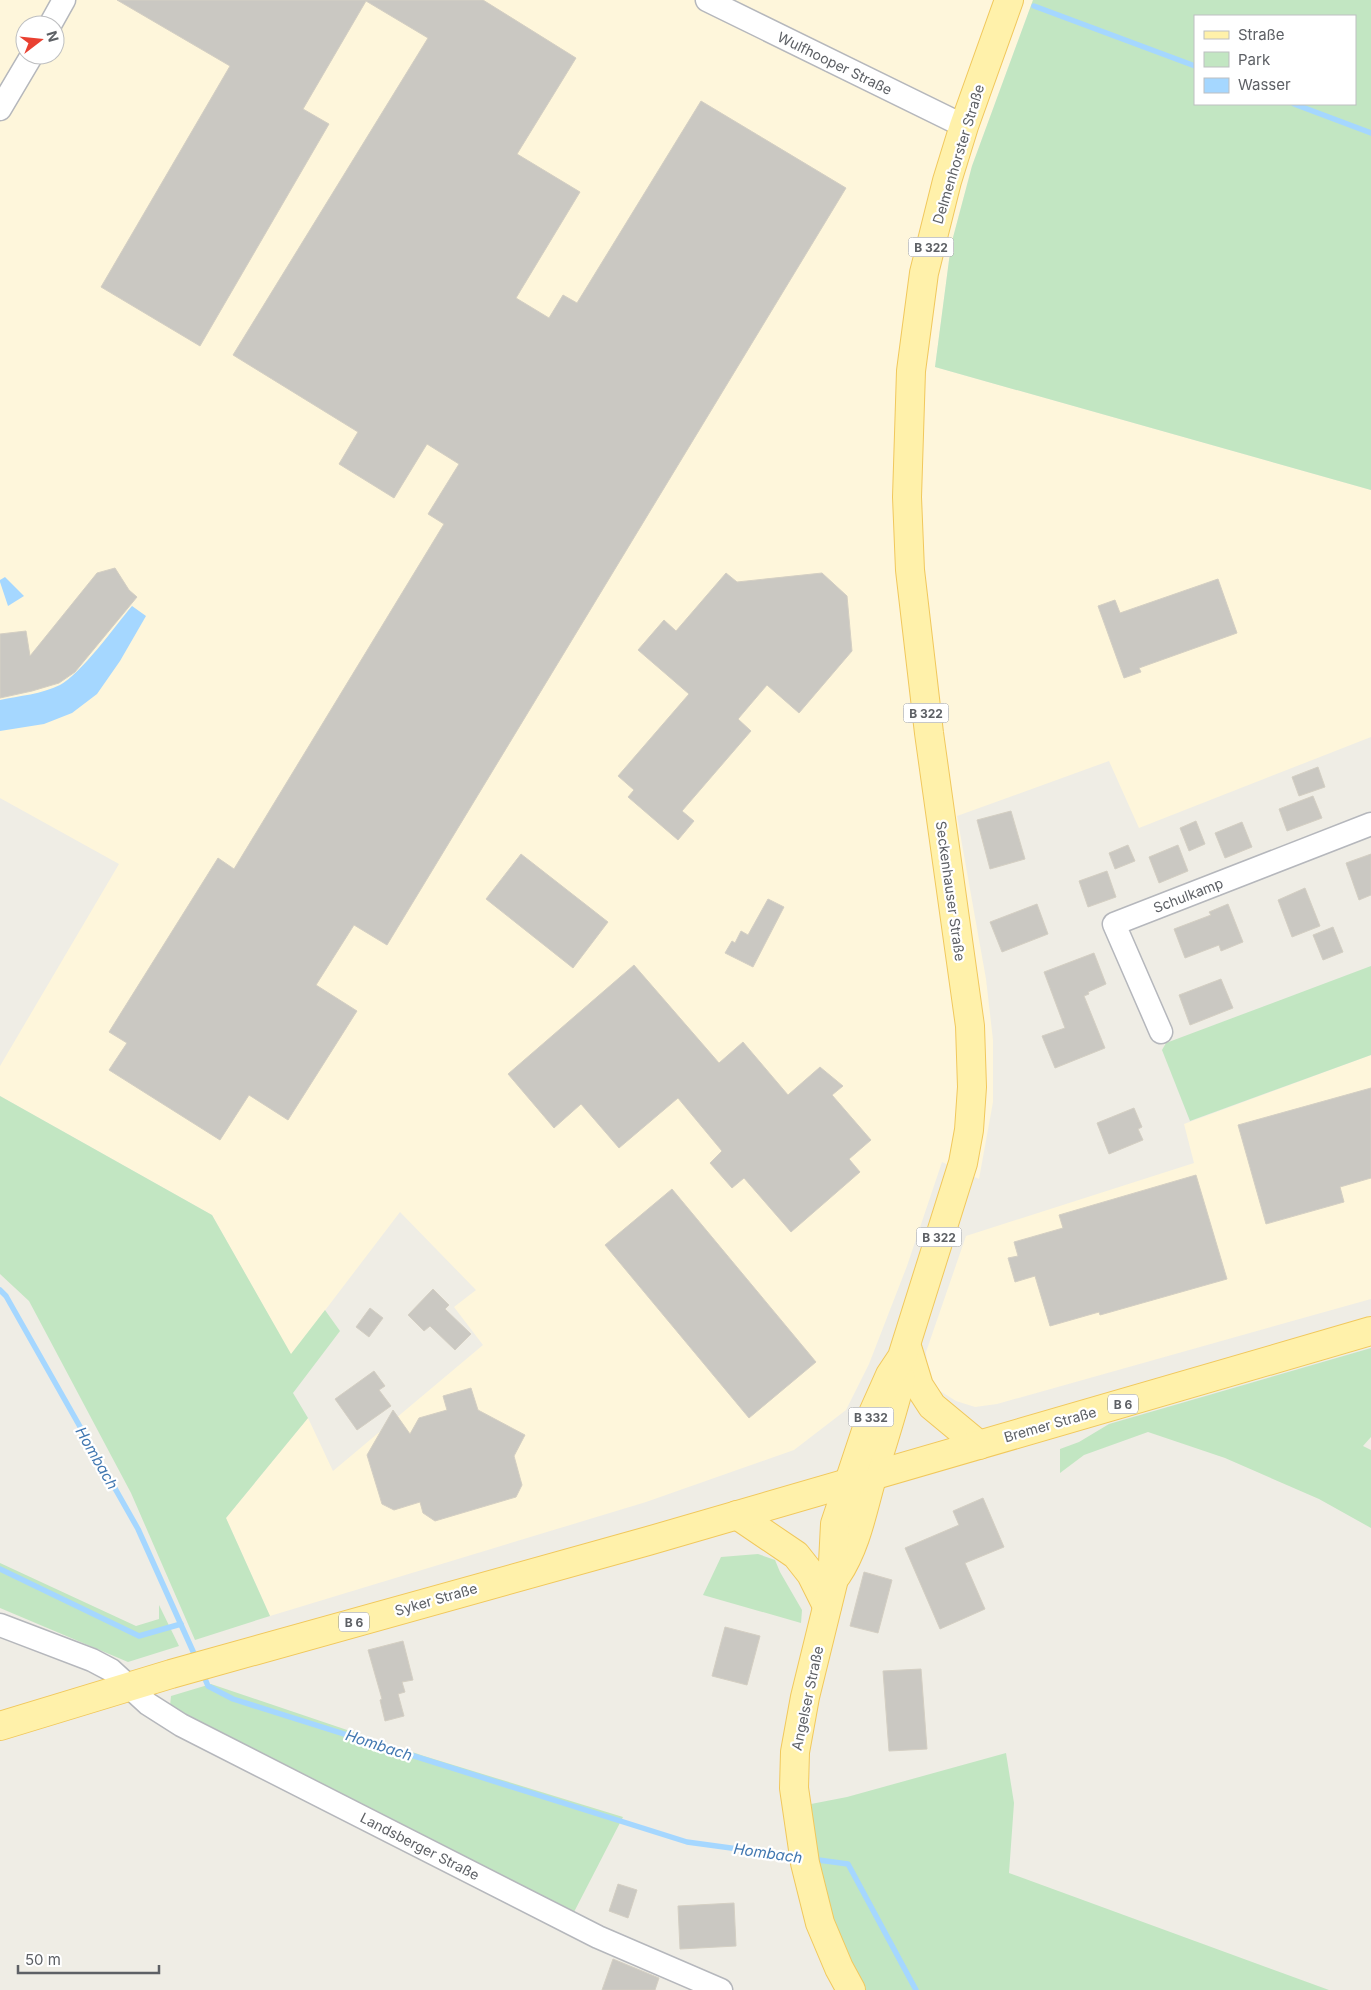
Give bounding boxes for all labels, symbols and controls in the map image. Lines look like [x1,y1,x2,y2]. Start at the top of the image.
north arrow [15,15,65,65]
legend [1194,15,1356,105]
text: Straße [1238,25,1285,44]
street label: Wulfhooper Straße [775,28,895,98]
text: N [43,29,63,44]
text: Park [1238,50,1271,69]
text: Wasser [1238,75,1291,94]
street label: Delmenhorster Straße [929,82,987,226]
road number: B 322 [908,238,954,256]
road number: B 322 [904,704,948,722]
street label: Seckenhauser Straße [933,820,969,962]
street label: Schulkamp [1151,874,1225,916]
road number: B 322 [916,1228,962,1246]
road number: B 6 [1108,1395,1138,1414]
street label: Bremer Straße [1002,1403,1098,1445]
road number: B 332 [848,1408,894,1426]
water label: Hombach [71,1423,123,1493]
street label: Syker Straße [393,1579,479,1619]
road number: B 6 [339,1612,369,1631]
street label: Angelser Straße [788,1644,826,1752]
water label: Hombach [343,1725,415,1765]
street label: Landsberger Straße [358,1809,482,1883]
water label: Hombach [732,1839,804,1867]
scale bar [18,1942,159,1974]
text: 50 m [25,1950,61,1969]

